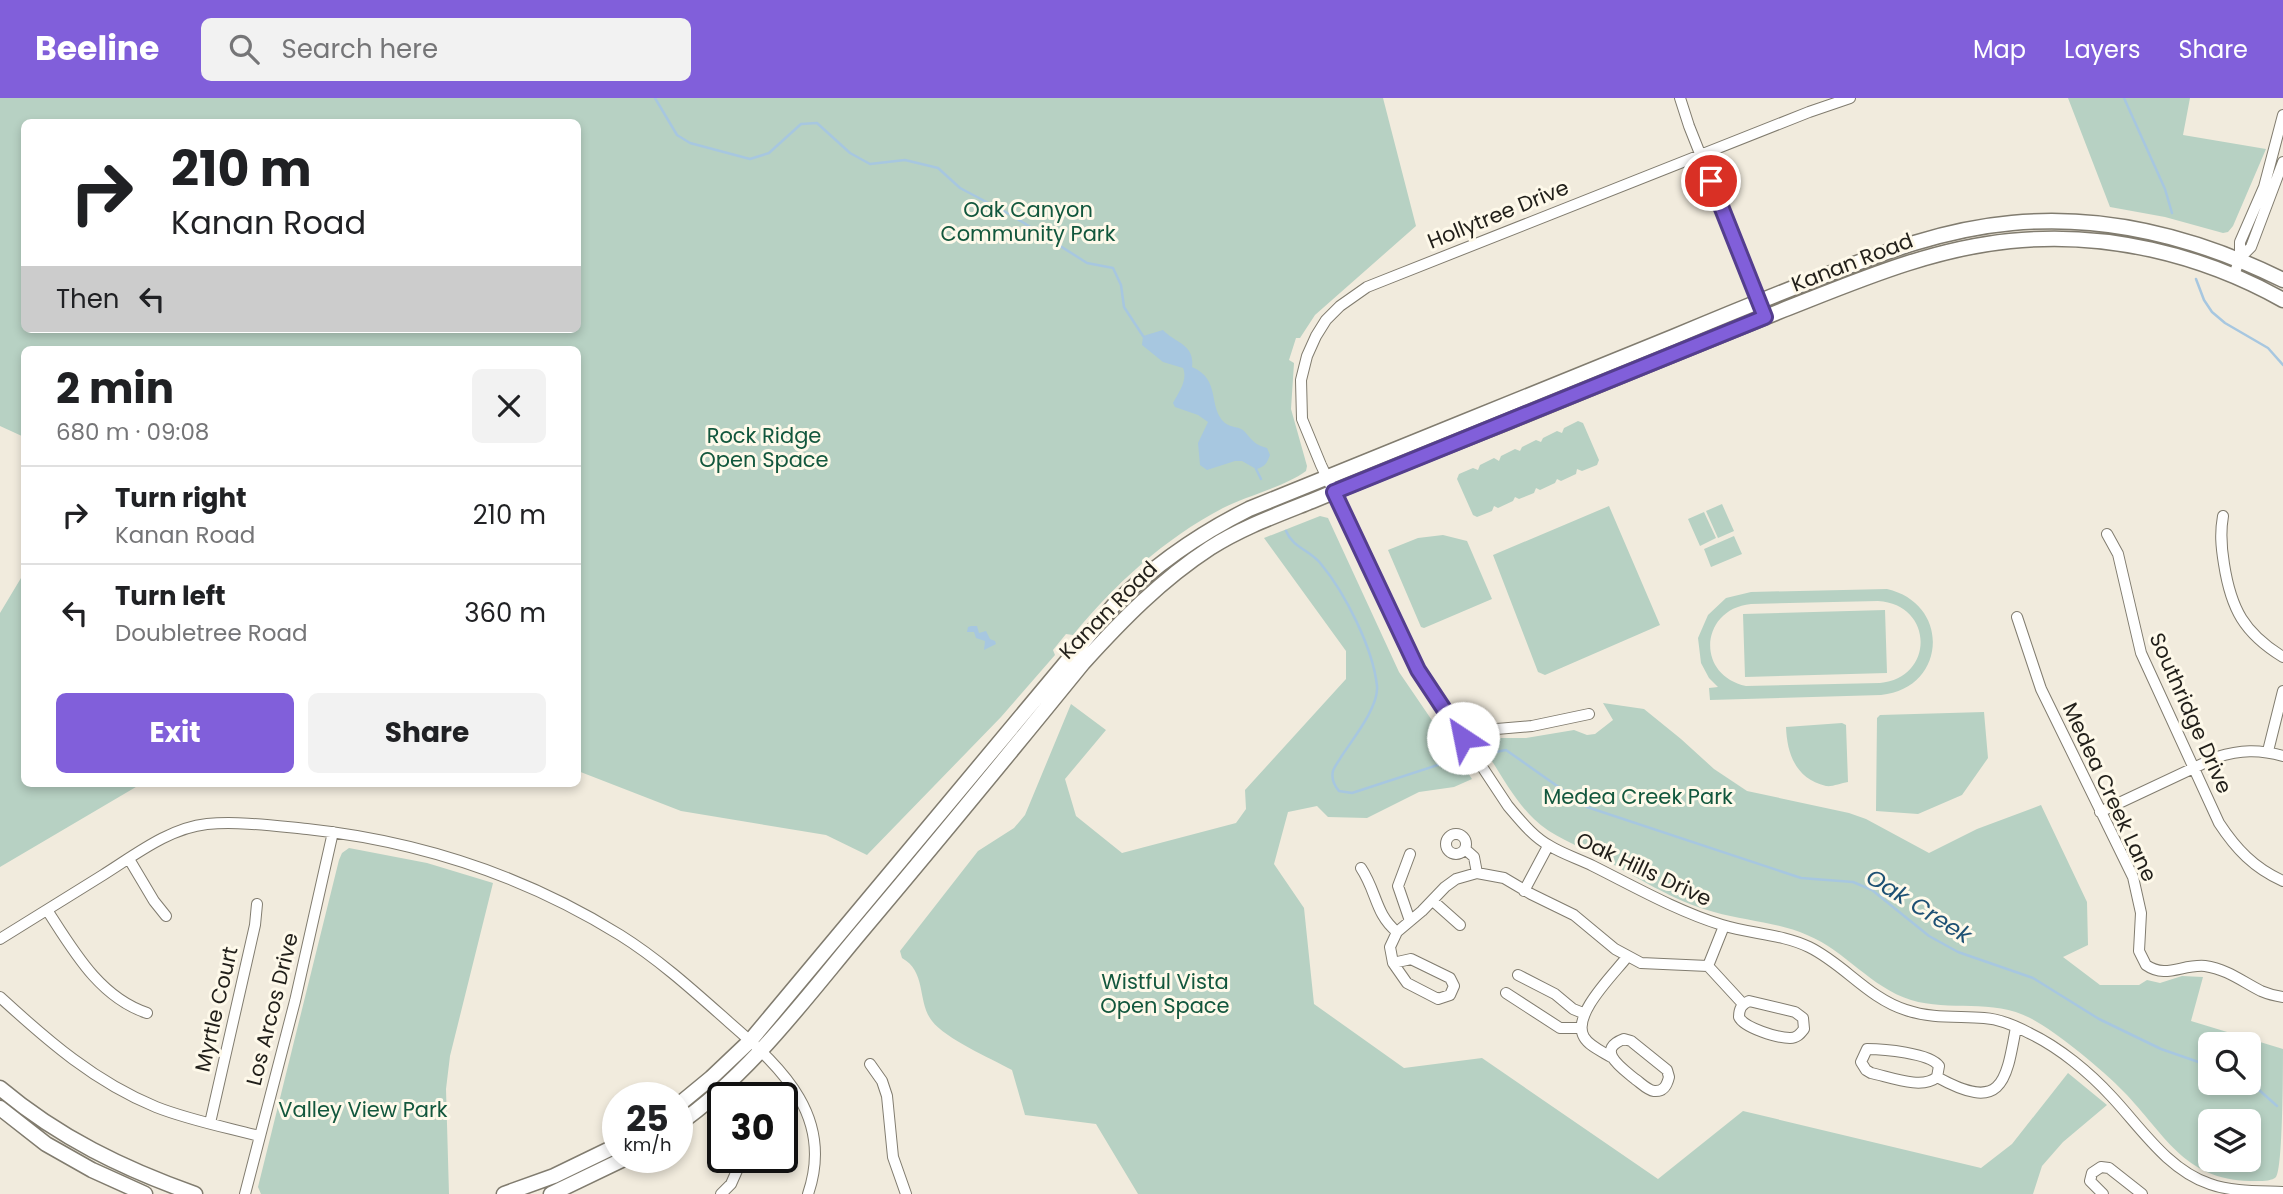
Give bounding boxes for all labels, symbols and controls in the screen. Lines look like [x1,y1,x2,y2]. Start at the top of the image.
search box [201,18,691,81]
text: Beeline [35,25,159,72]
icon: search [225,30,263,68]
text: Search here [281,31,438,67]
text: Map [1973,33,2026,66]
text: Layers [2064,33,2140,66]
text: Share [2178,33,2248,66]
text: 210 m [171,135,312,203]
icon: right [56,147,147,238]
pin [1681,151,1741,211]
icon: arrive [1692,162,1730,200]
street label: Hollytree Drive [1423,172,1573,256]
park label: Oak Canyon Community Park [940,195,1116,248]
text: Kanan Road [171,200,366,245]
street label: Kanan Road [1787,226,1917,298]
icon: left [133,280,171,318]
text: Then [56,281,119,317]
text: 2 min [56,359,174,418]
button: close [472,369,546,443]
text: 680 m · 09:08 [56,416,209,448]
park label: Rock Ridge Open Space [699,421,829,474]
text: Turn right [115,480,247,516]
icon: right [56,496,94,534]
text: 210 m [473,497,546,533]
text: Kanan Road [115,519,255,551]
street label: Kanan Road [1052,554,1164,666]
text: Turn left [115,578,226,614]
icon: left [56,594,94,632]
text: 360 m [464,595,546,631]
text: Doubletree Road [115,617,308,649]
street label: Southridge Drive [2143,628,2239,798]
button: Exit [56,693,294,773]
button: Share [308,693,546,773]
street label: Medea Creek Lane [2056,698,2164,886]
position arrow [1426,701,1500,775]
park label: Medea Creek Park [1543,782,1733,811]
street label: Oak Hills Drive [1572,825,1716,913]
water label: Oak Creek [1860,861,1979,952]
street label: Los Arcos Drive [239,930,305,1088]
street label: Myrtle Court [188,944,244,1074]
park label: Wistful Vista Open Space [1100,967,1230,1020]
map controls [2198,1032,2261,1172]
button: search [2198,1032,2261,1095]
speed limit sign: 30 [707,1082,798,1173]
text: 25 [626,1094,669,1143]
park label: Valley View Park [278,1095,448,1124]
button: layers [2198,1109,2261,1172]
text: km/h [624,1132,671,1157]

